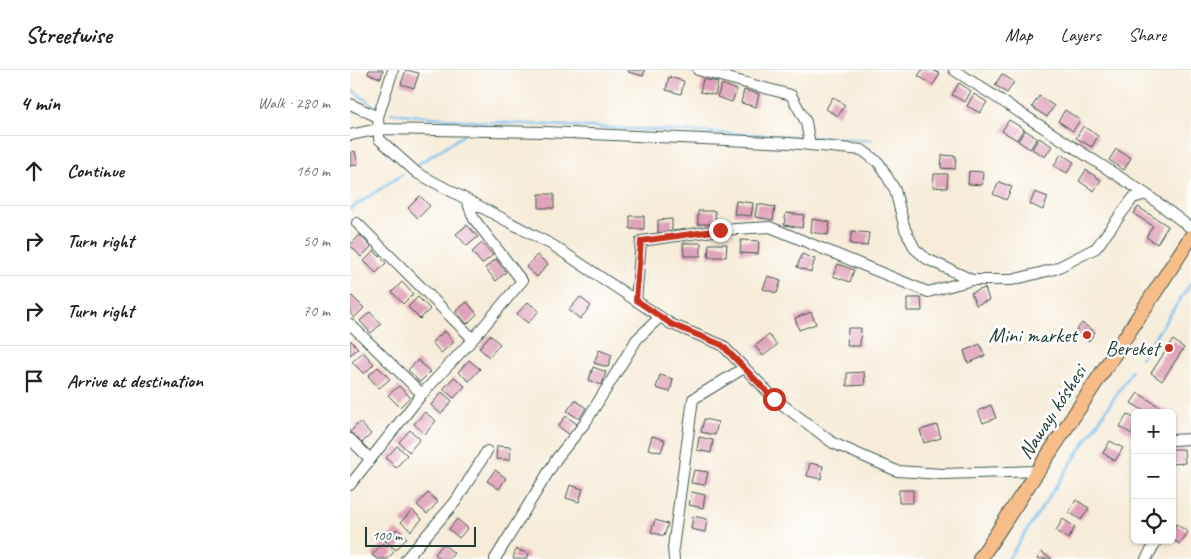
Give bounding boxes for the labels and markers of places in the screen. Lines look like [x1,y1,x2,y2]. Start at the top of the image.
place label: Mini market [989,322,1079,348]
marker: Mini market [1081,329,1093,341]
place label: Bereket [1105,335,1162,361]
marker: Bereket [1163,342,1175,354]

